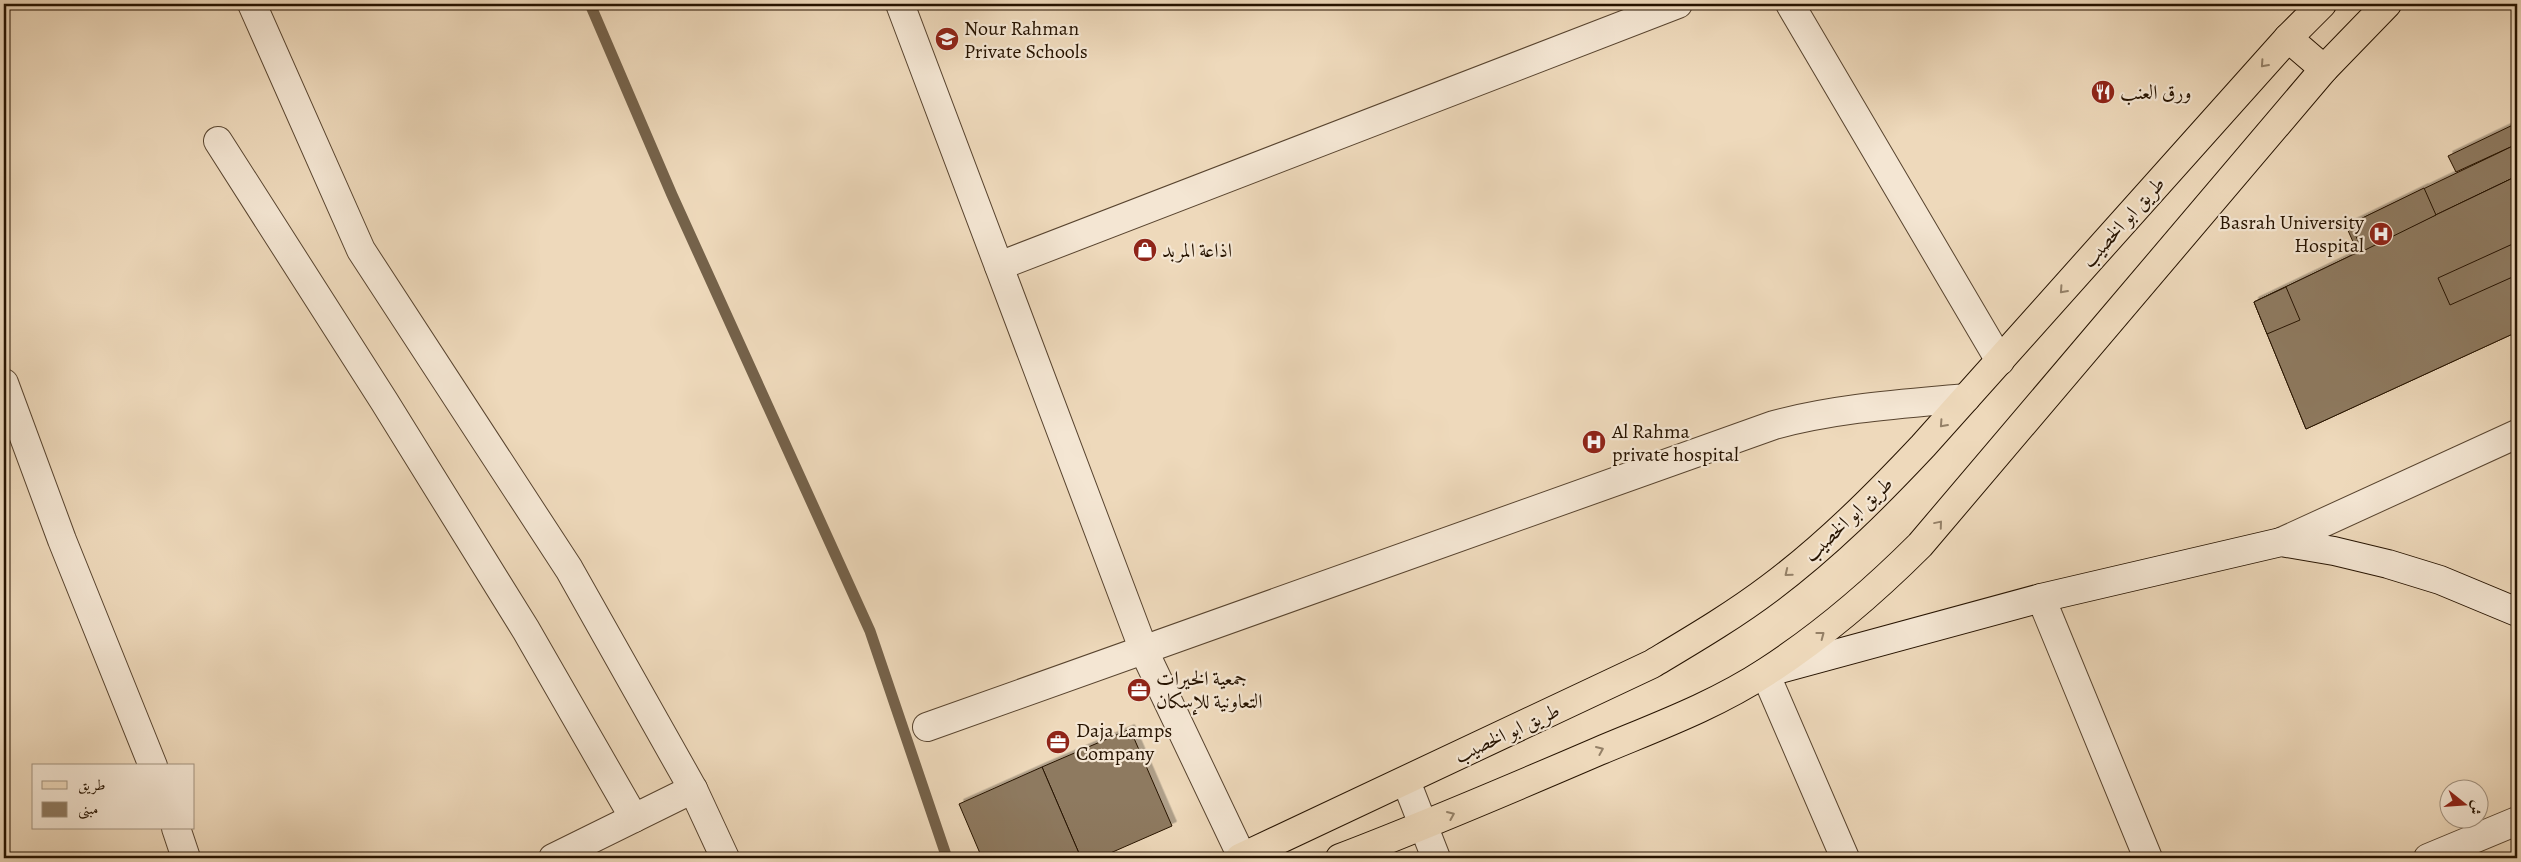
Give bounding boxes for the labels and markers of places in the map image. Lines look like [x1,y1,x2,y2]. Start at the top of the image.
place label: Nour Rahman Private Schools [964,15,1088,65]
school or university icon: Nour Rahman Private Schools [934,26,960,52]
restaurant icon: ورق العنب [2090,79,2116,105]
place label: ورق العنب [2120,79,2191,106]
place label: Basrah University Hospital [2219,209,2365,259]
hospital icon: Basrah University Hospital [2368,221,2394,247]
shop icon: اذاعة المربد [1132,237,1158,263]
place label: اذاعة المربد [1162,237,1232,264]
place label: Al Rahma private hospital [1611,418,1739,468]
hospital icon: Al Rahma private hospital [1581,429,1607,455]
place label: جمعية الخيرات التعاونية للإسكان [1156,665,1263,716]
office icon: جمعية الخيرات التعاونية للإسكان [1126,677,1152,703]
place label: Daja Lamps Company [1076,717,1172,767]
office icon: Daja Lamps Company [1045,729,1071,755]

